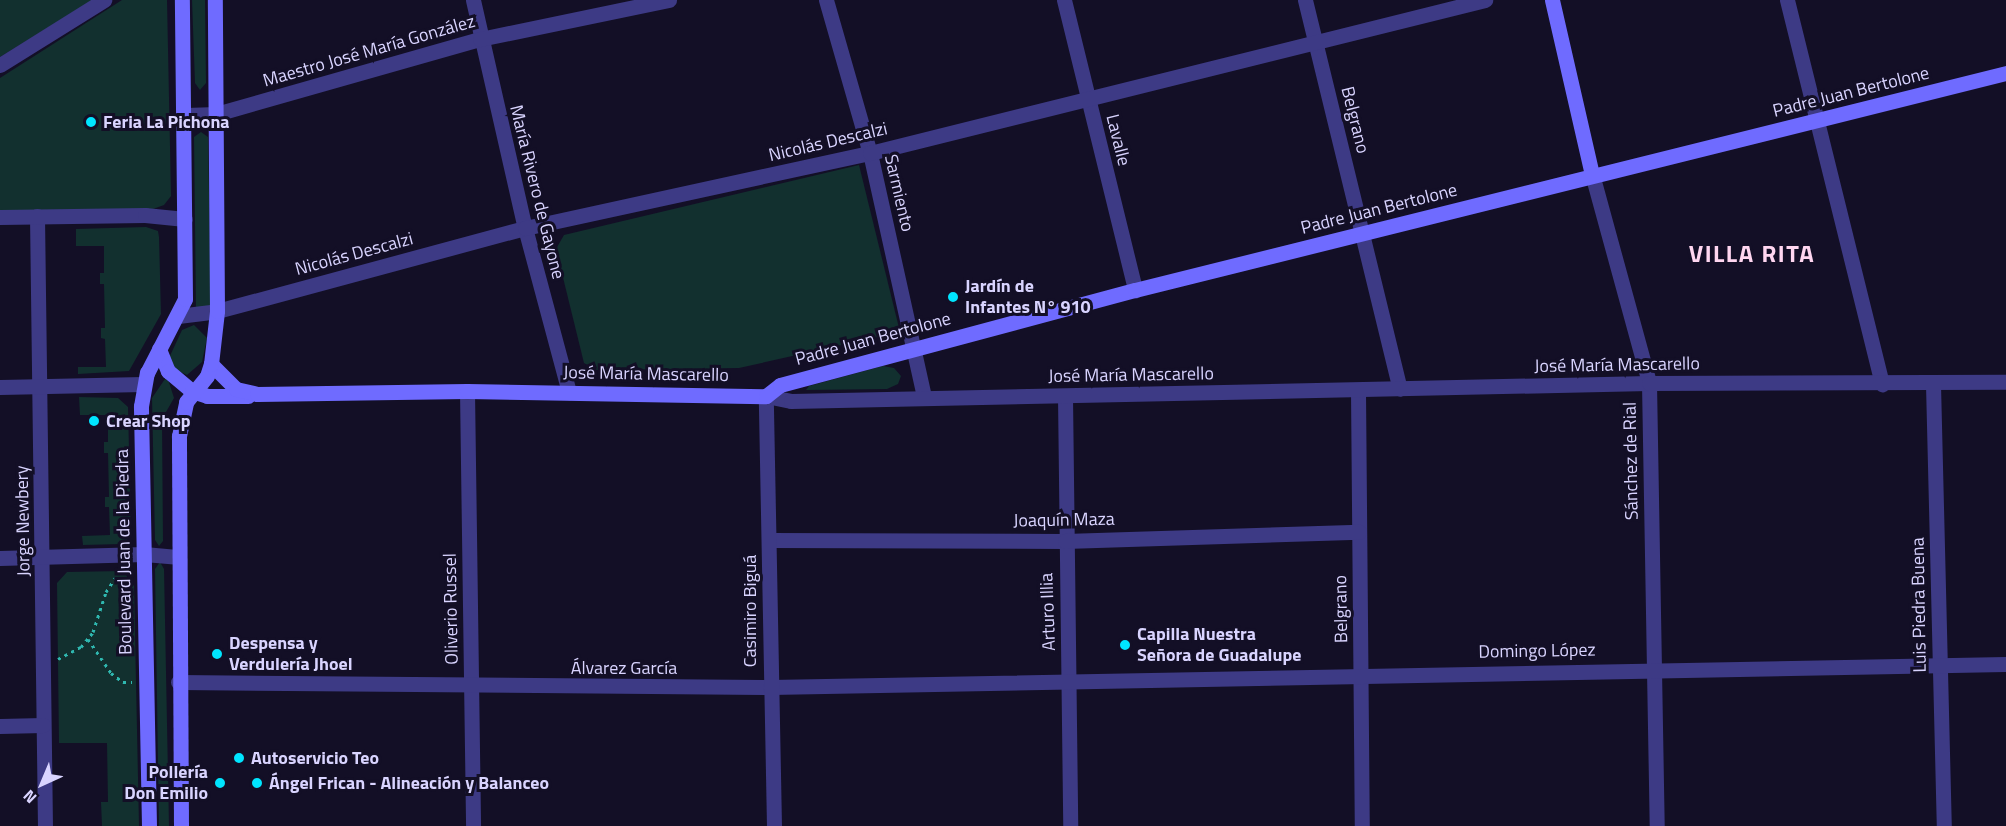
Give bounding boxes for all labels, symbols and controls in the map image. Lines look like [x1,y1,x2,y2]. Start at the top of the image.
street label: Maestro José María González [260,10,478,92]
street label: Padre Juan Bertolone [1771,62,1931,122]
street label: Belgrano [1336,84,1374,156]
street label: María Rivero de Gayone [505,103,569,281]
place label: Feria La Pichona [103,111,230,133]
street label: Lavalle [1101,112,1135,168]
marker: Feria La Pichona [84,115,98,129]
street label: Nicolás Descalzi [767,118,889,166]
street label: Sarmiento [880,152,918,234]
street label: Padre Juan Bertolone [1299,179,1459,239]
street label: Nicolás Descalzi [293,228,415,280]
district label: VILLA RITA [1689,240,1815,268]
place label: Jardín de Infantes N° 910 [965,276,1091,318]
marker: Jardín de Infantes N° 910 [946,290,960,304]
street label: Padre Juan Bertolone [793,308,953,370]
street label: José María Mascarello [1534,353,1700,377]
street label: José María Mascarello [563,362,729,386]
street label: José María Mascarello [1048,363,1214,387]
street label: Sánchez de Rial [1619,402,1643,520]
place label: Crear Shop [106,410,191,432]
marker: Crear Shop [87,414,101,428]
street label: Boulevard Juan de la Piedra [111,449,137,655]
street label: Jorge Newbery [11,465,35,577]
street label: Joaquín Maza [1013,508,1115,532]
street label: Luis Piedra Buena [1907,537,1931,673]
street label: Oliverio Russel [439,553,463,665]
street label: Casimiro Biguá [739,555,761,667]
street label: Arturo Illia [1036,573,1060,651]
street label: Belgrano [1330,575,1352,643]
place label: Capilla Nuestra Señora de Guadalupe [1137,624,1301,666]
place label: Despensa y Verdulería Jhoel [229,633,353,676]
marker: Capilla Nuestra Señora de Guadalupe [1118,638,1132,652]
street label: Domingo López [1478,639,1596,663]
marker: Despensa y Verdulería Jhoel [210,647,224,661]
street label: Álvarez García [571,657,677,679]
place label: Autoservicio Teo [251,747,379,769]
marker: Autoservicio Teo [232,751,246,765]
north arrow [12,754,72,814]
place label: Pollería Don Emilio [124,762,208,804]
place label: Ángel Frican - Alineación y Balanceo [269,772,549,794]
marker: Pollería Don Emilio [213,776,227,790]
marker: Ángel Frican - Alineación y Balanceo [250,776,264,790]
text: N [17,784,42,809]

